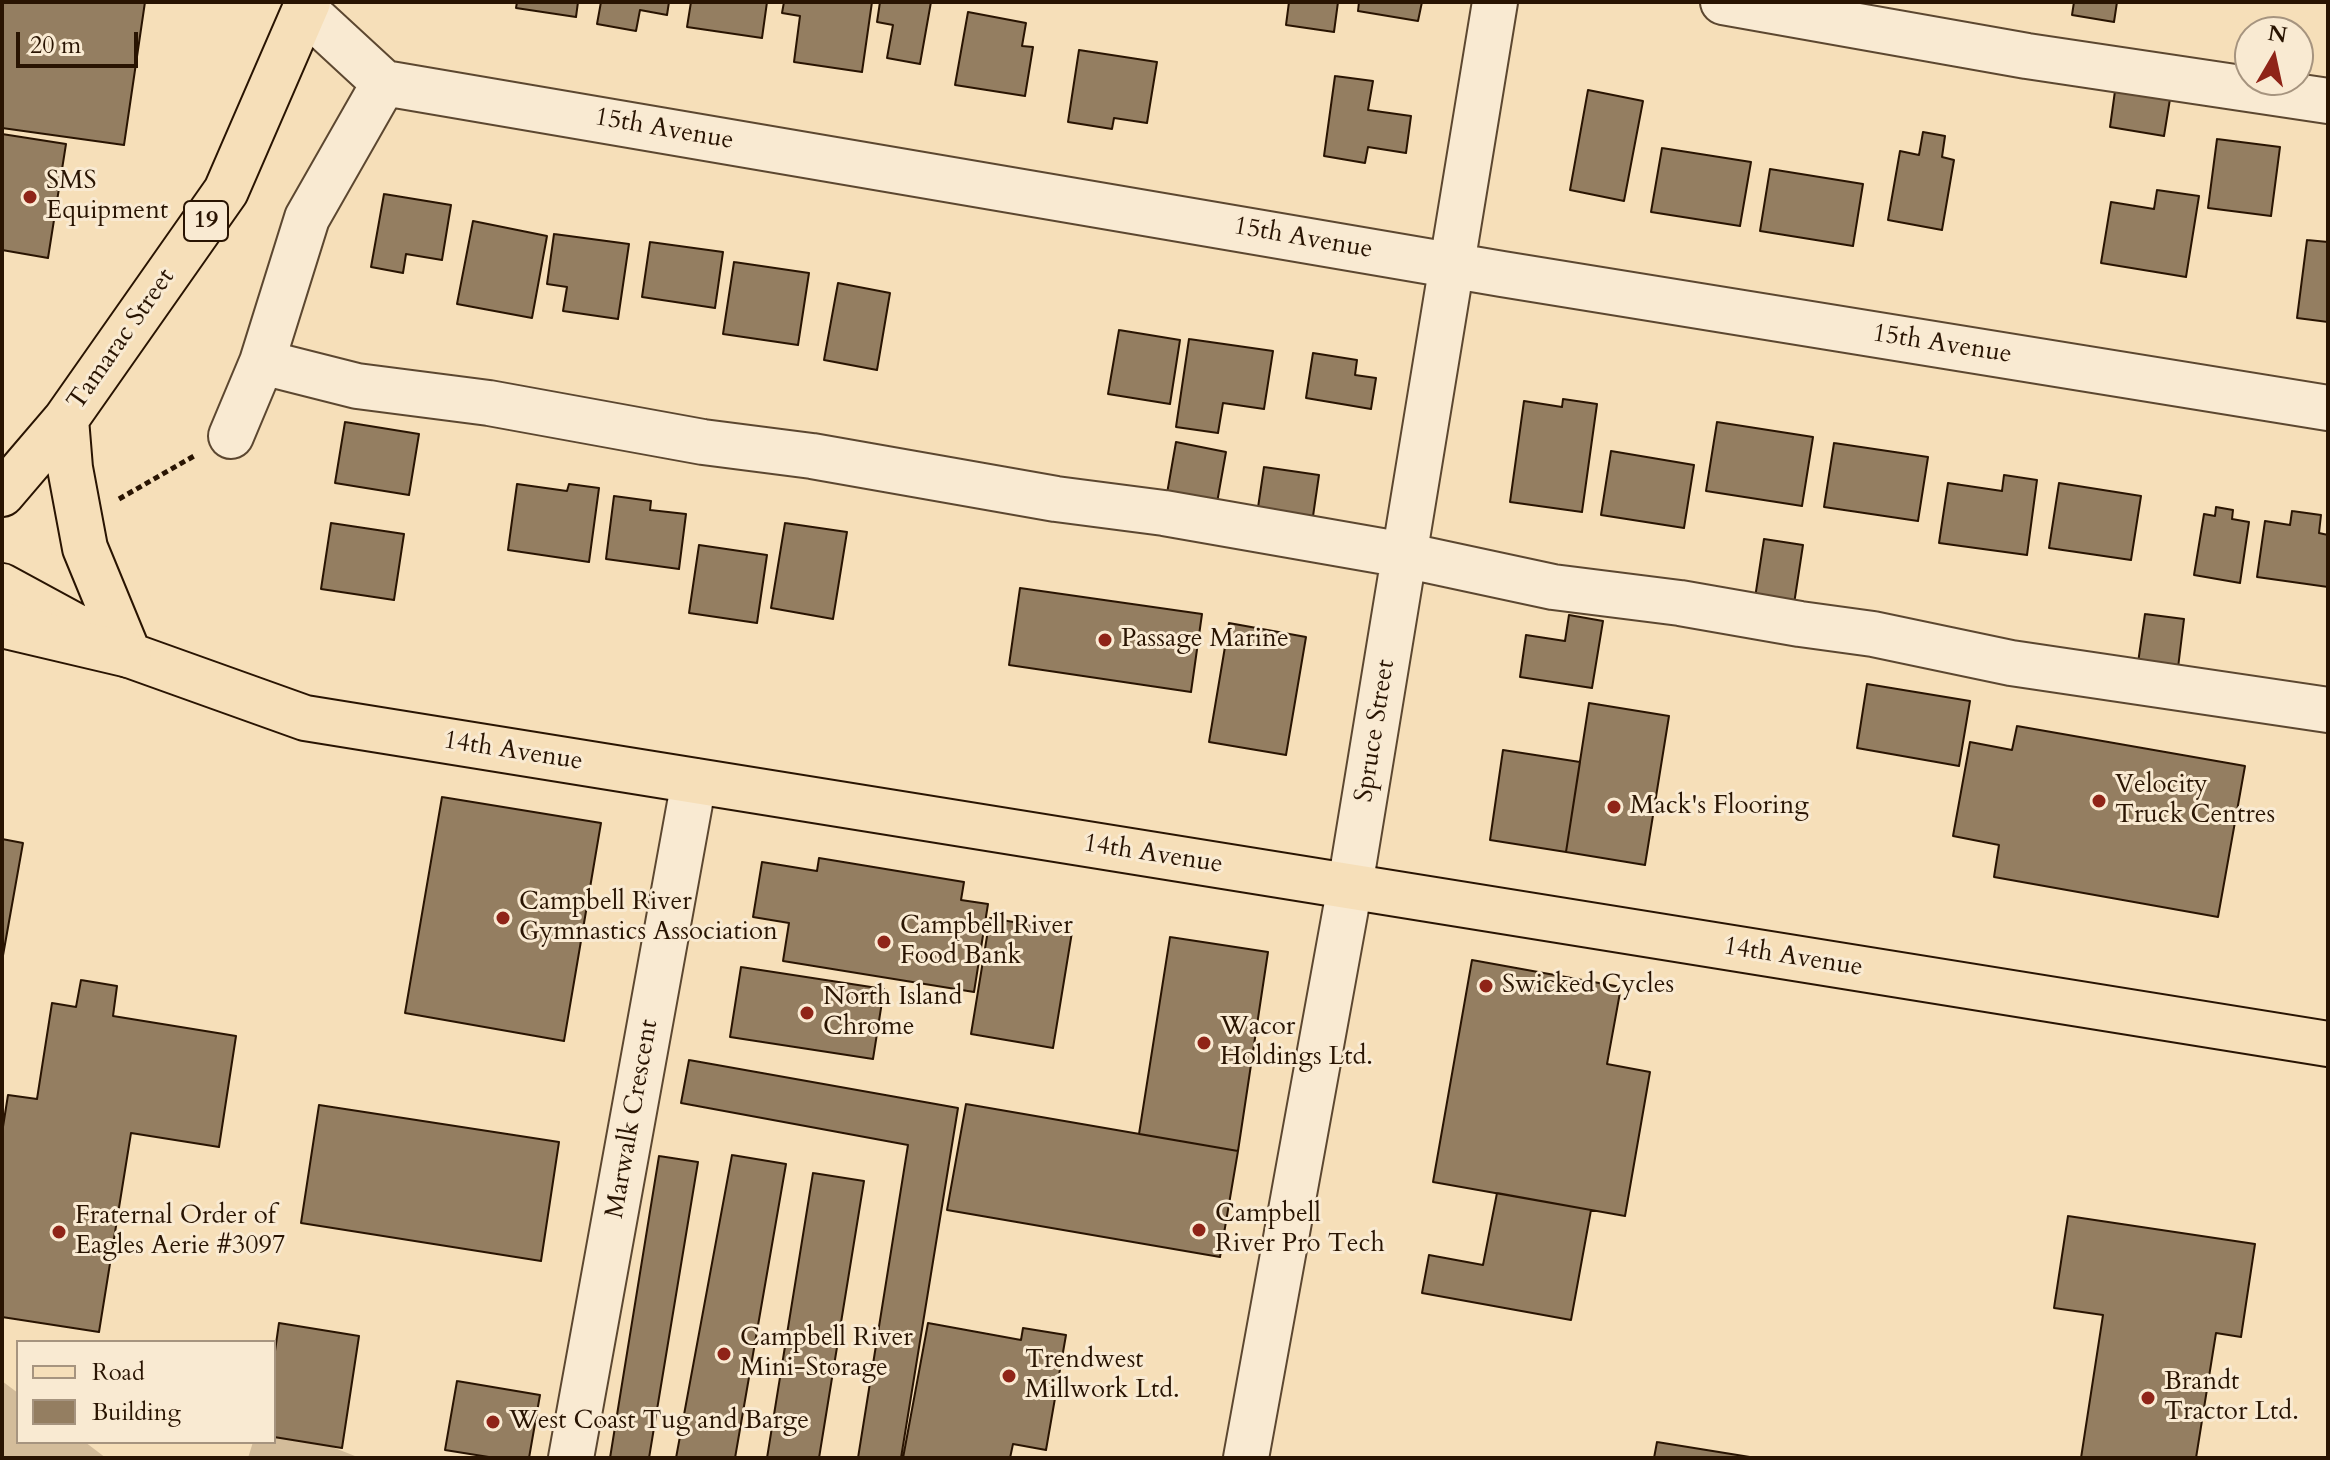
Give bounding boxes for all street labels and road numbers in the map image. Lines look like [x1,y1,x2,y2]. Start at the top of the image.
street label: 15th Avenue [592,102,736,158]
road number: 19 [184,201,228,241]
street label: 15th Avenue [1231,211,1375,267]
street label: Tamarac Street [62,263,182,417]
street label: 15th Avenue [1870,319,2014,371]
street label: Spruce Street [1349,658,1403,804]
street label: 14th Avenue [441,726,585,778]
street label: 14th Avenue [1081,829,1225,881]
street label: 14th Avenue [1721,932,1865,984]
street label: Marwalk Crescent [600,1017,666,1221]

